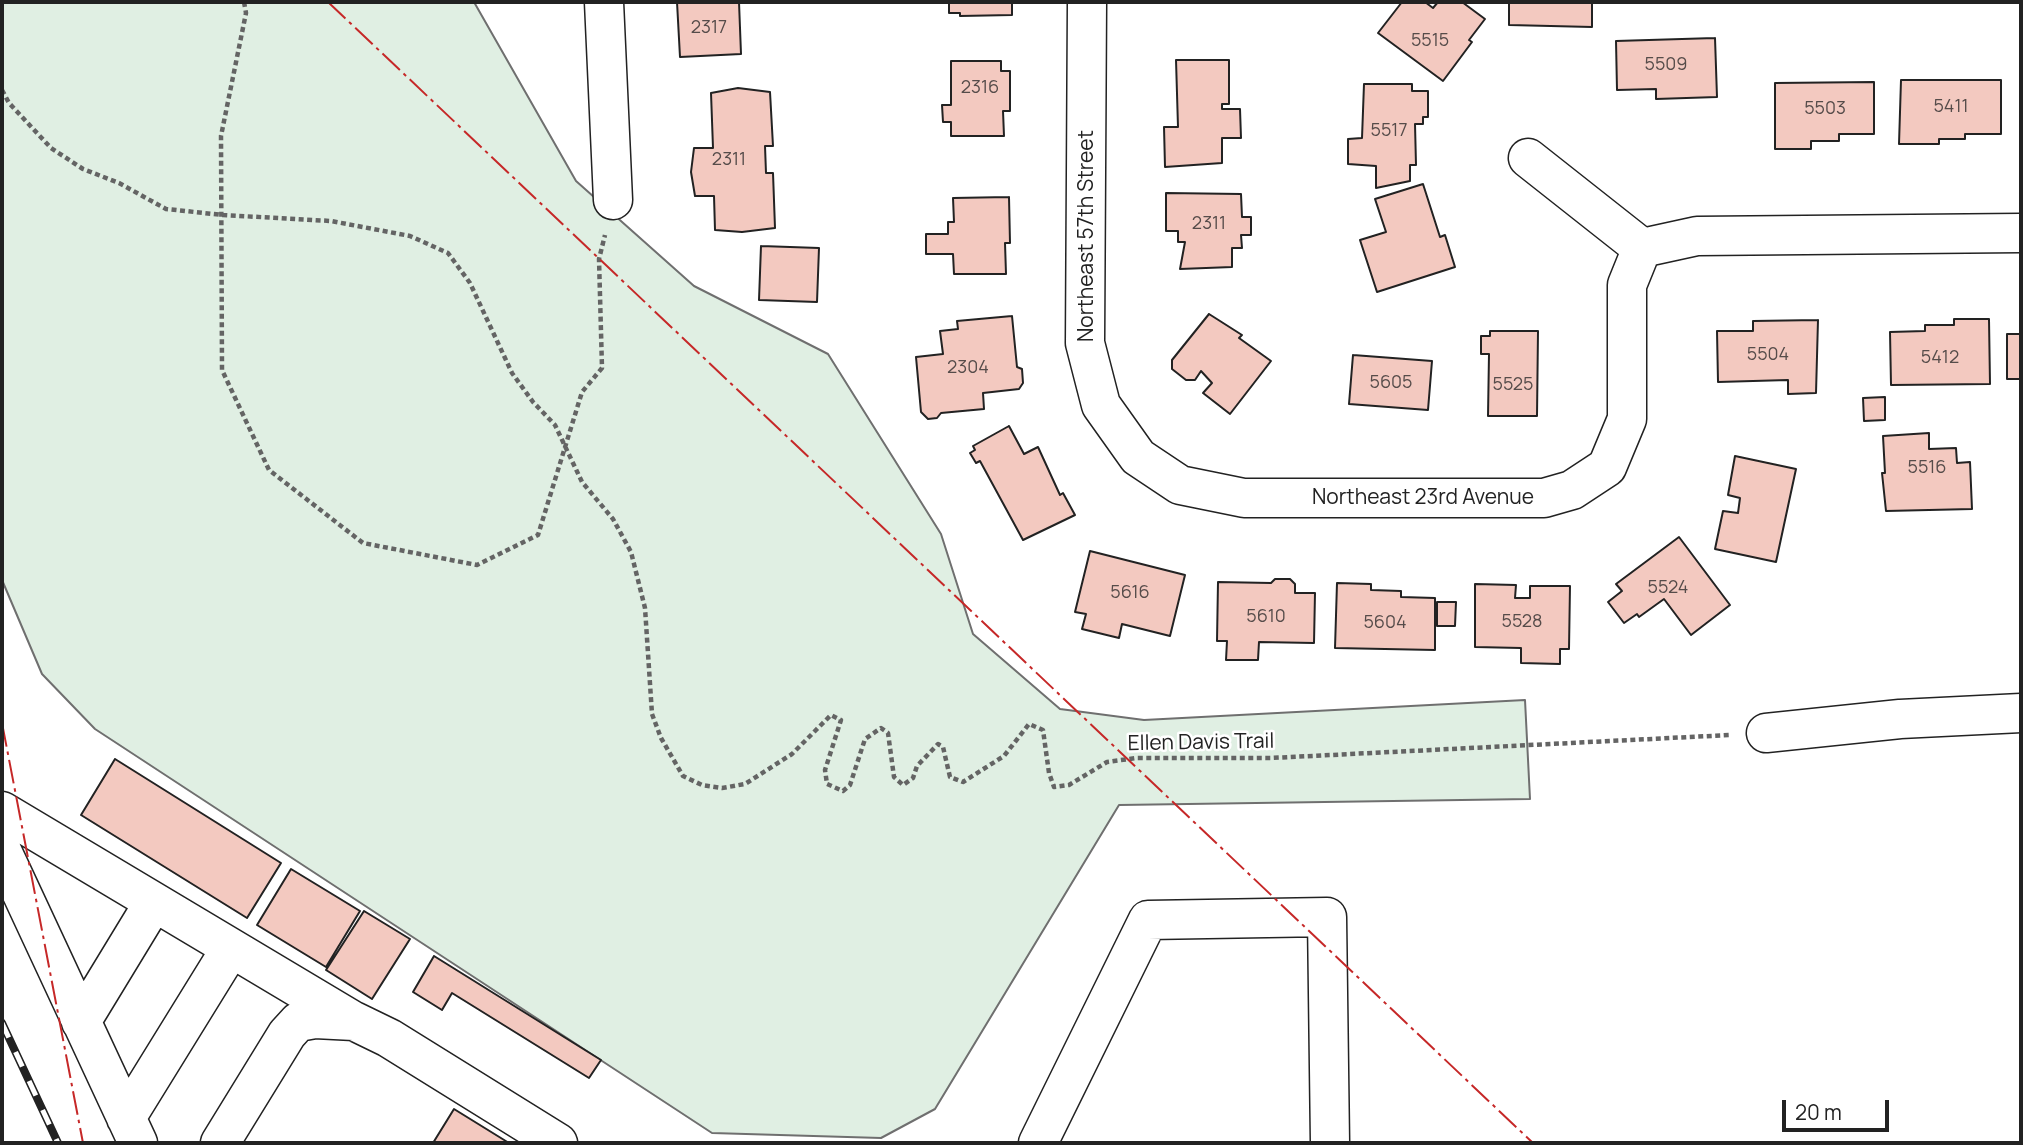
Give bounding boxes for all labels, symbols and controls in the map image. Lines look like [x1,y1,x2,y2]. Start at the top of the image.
house number: 2317 [691,17,727,39]
house number: 5515 [1411,30,1449,52]
house number: 5509 [1645,54,1687,76]
house number: 2316 [961,77,999,99]
house number: 5411 [1933,96,1969,118]
house number: 5503 [1804,98,1846,120]
house number: 5517 [1371,120,1407,142]
street label: Northeast 57th Street [1074,130,1100,342]
house number: 2311 [712,149,746,171]
house number: 2311 [1192,213,1226,235]
house number: 5504 [1747,344,1789,366]
house number: 5412 [1921,347,1959,369]
house number: 2304 [947,357,989,379]
house number: 5605 [1370,372,1412,394]
house number: 5525 [1493,374,1533,396]
house number: 5516 [1908,457,1946,479]
street label: Northeast 23rd Avenue [1312,485,1534,511]
house number: 5524 [1648,577,1688,599]
house number: 5616 [1110,582,1150,604]
house number: 5610 [1246,606,1286,628]
house number: 5528 [1502,611,1542,633]
house number: 5604 [1363,612,1407,634]
street label: Ellen Davis Trail [1127,729,1275,757]
scale bar [1785,1086,1892,1130]
text: 20 m [1795,1098,1842,1126]

